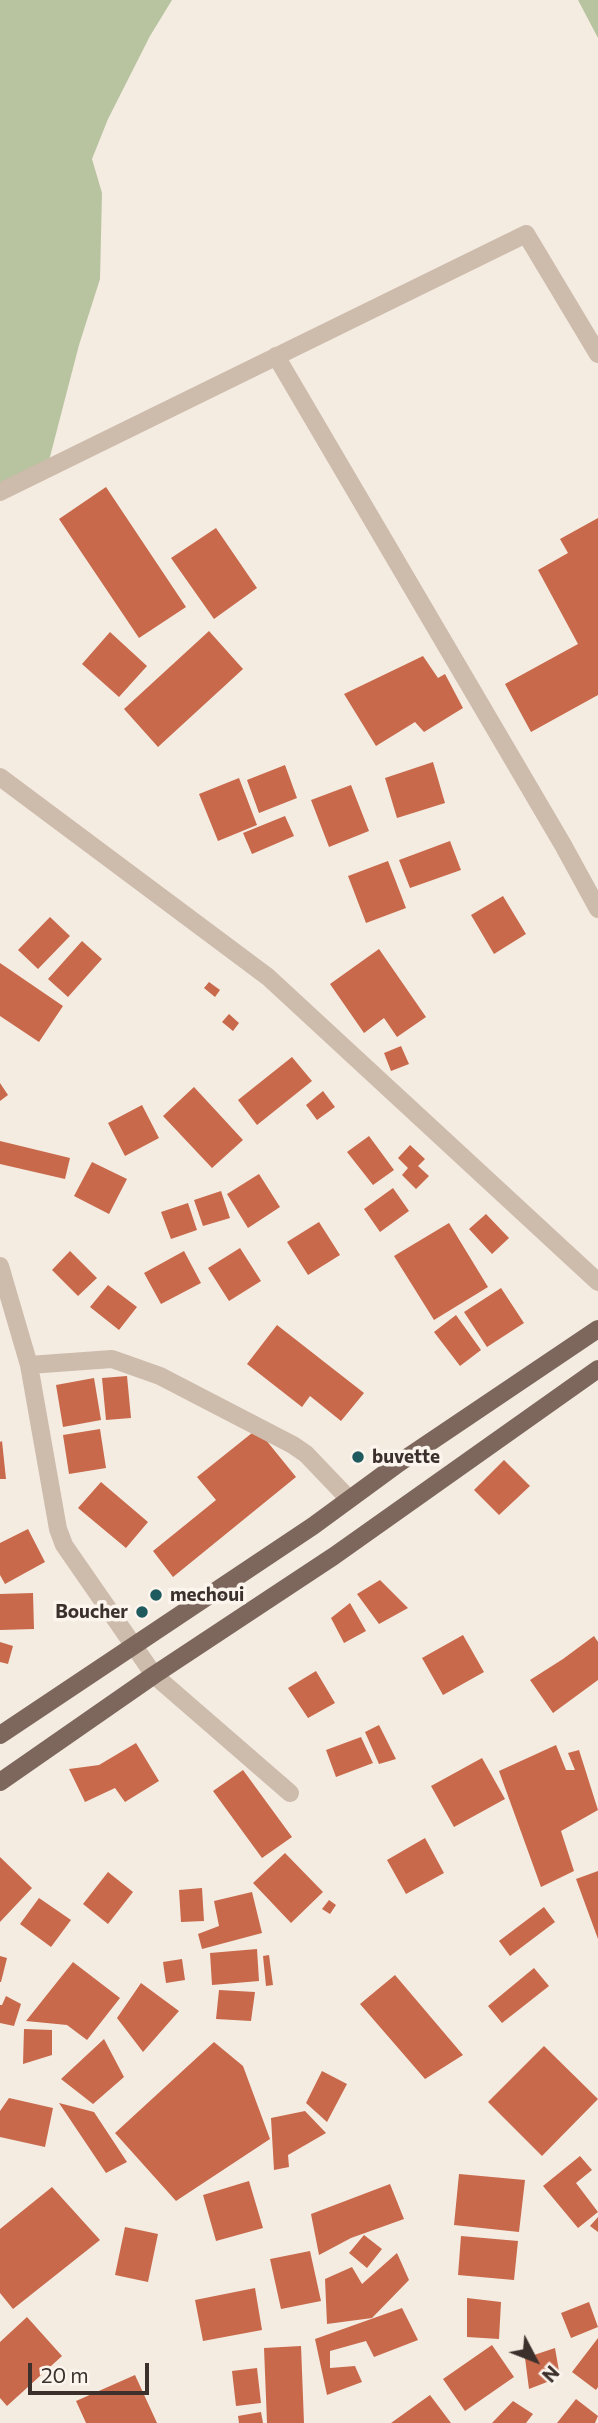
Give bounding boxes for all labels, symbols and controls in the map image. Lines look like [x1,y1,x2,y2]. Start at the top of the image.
place label: buvette [372,1446,440,1468]
marker: buvette [350,1449,366,1465]
place label: mechoui [170,1584,244,1606]
marker: mechoui [148,1587,164,1603]
place label: Boucher [55,1601,128,1623]
marker: Boucher [134,1604,150,1620]
north arrow [500,2325,570,2395]
scale bar [32,2350,152,2394]
text: N [538,2361,564,2387]
text: 20 m [41,2362,89,2387]

